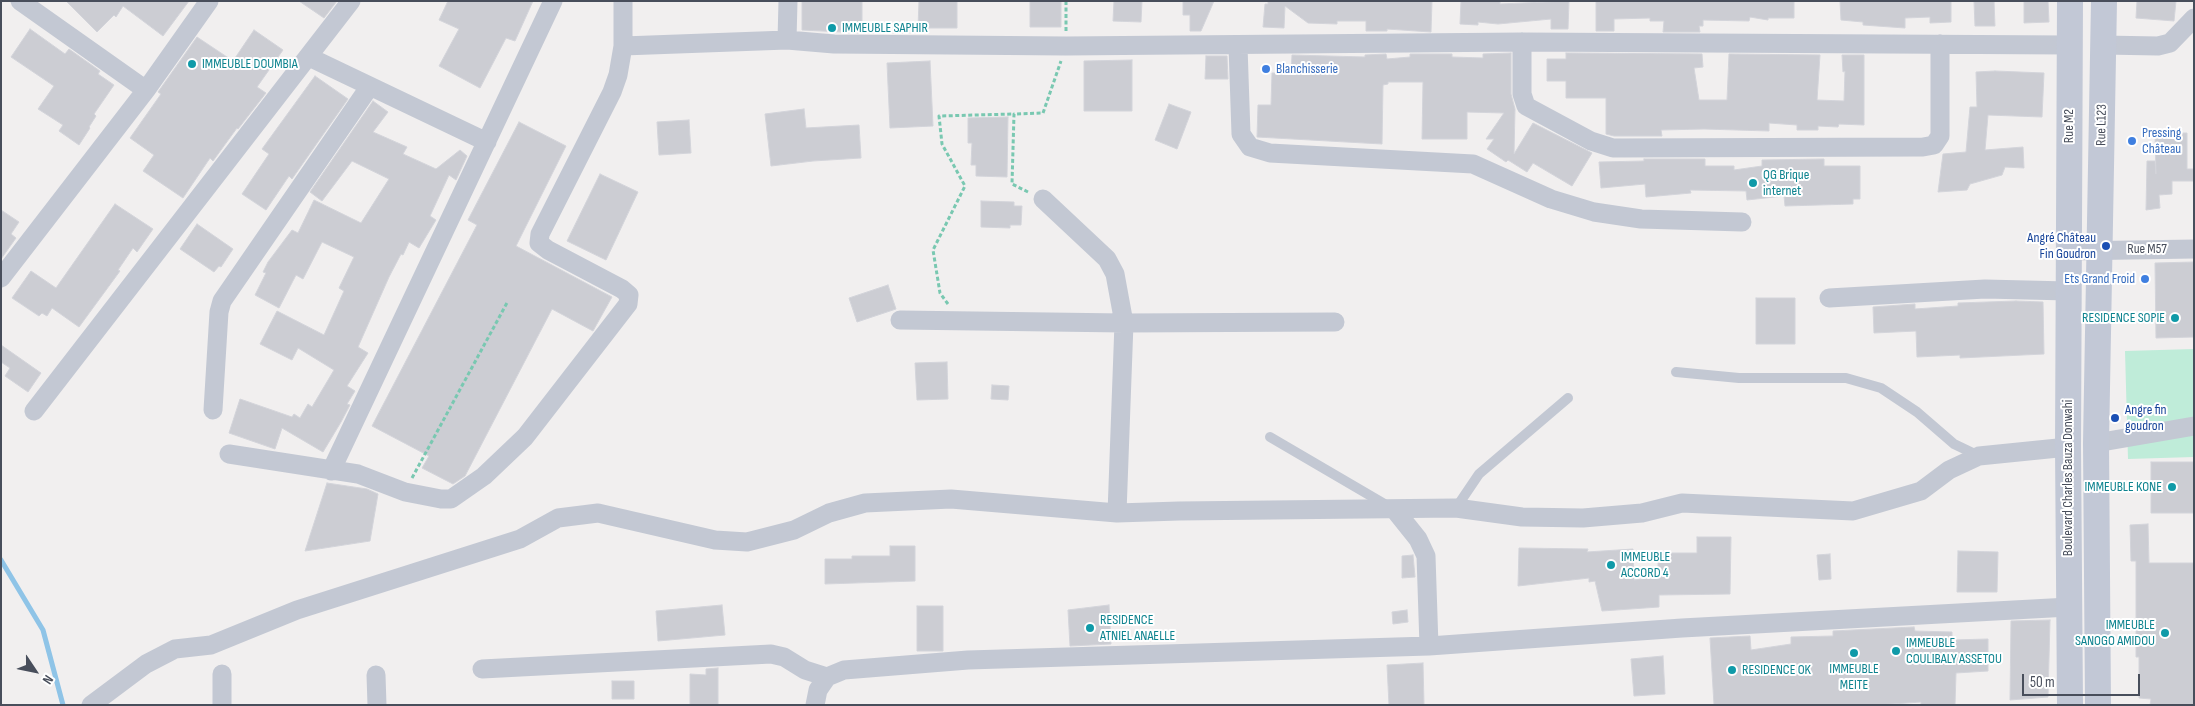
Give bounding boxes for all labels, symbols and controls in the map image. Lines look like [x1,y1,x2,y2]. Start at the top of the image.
place label: IMMEUBLE SAPHIR [842,20,928,36]
marker: IMMEUBLE SAPHIR [826,22,838,34]
place label: IMMEUBLE DOUMBIA [202,56,298,72]
marker: IMMEUBLE DOUMBIA [186,58,198,70]
place label: Blanchisserie [1276,61,1338,77]
marker: Blanchisserie [1260,63,1272,75]
street label: Rue L123 [2093,104,2111,146]
street label: Rue M2 [2061,109,2077,143]
place label: Pressing Château [2142,125,2181,158]
marker: Pressing Château [2126,135,2138,147]
place label: QG Brique internet [1763,167,1809,200]
marker: QG Brique internet [1747,177,1759,189]
place label: Angré Château Fin Goudron [2027,230,2096,262]
marker: Angré Château Fin Goudron [2100,240,2112,252]
street label: Rue M57 [2127,241,2167,257]
place label: Ets Grand Froid [2064,271,2135,287]
marker: Ets Grand Froid [2139,273,2151,285]
place label: RESIDENCE SOPIE [2082,310,2165,326]
marker: RESIDENCE SOPIE [2169,312,2181,324]
street label: Boulevard Charles Bauza Donwahi [2060,400,2076,556]
place label: Angre fin goudron [2125,402,2167,434]
marker: Angre fin goudron [2109,412,2121,424]
place label: IMMEUBLE KONE [2084,479,2162,495]
marker: IMMEUBLE KONE [2166,481,2178,493]
place label: IMMEUBLE ACCORD 4 [1621,549,1670,582]
marker: IMMEUBLE ACCORD 4 [1605,559,1617,571]
place label: RESIDENCE ATNIEL ANAELLE [1100,612,1175,644]
place label: IMMEUBLE SANOGO AMIDOU [2075,617,2155,650]
marker: RESIDENCE ATNIEL ANAELLE [1084,622,1096,634]
marker: IMMEUBLE SANOGO AMIDOU [2159,627,2171,639]
place label: IMMEUBLE COULIBALY ASSETOU [1906,635,2002,668]
marker: IMMEUBLE COULIBALY ASSETOU [1890,645,1902,657]
north arrow [10,646,60,696]
marker: IMMEUBLE MEITE [1848,647,1860,659]
place label: IMMEUBLE MEITE [1829,661,1879,694]
place label: RESIDENCE OK [1742,662,1811,678]
marker: RESIDENCE OK [1726,664,1738,676]
scale bar [2025,664,2142,696]
text: N [39,672,57,688]
text: 50 m [2030,673,2055,692]

